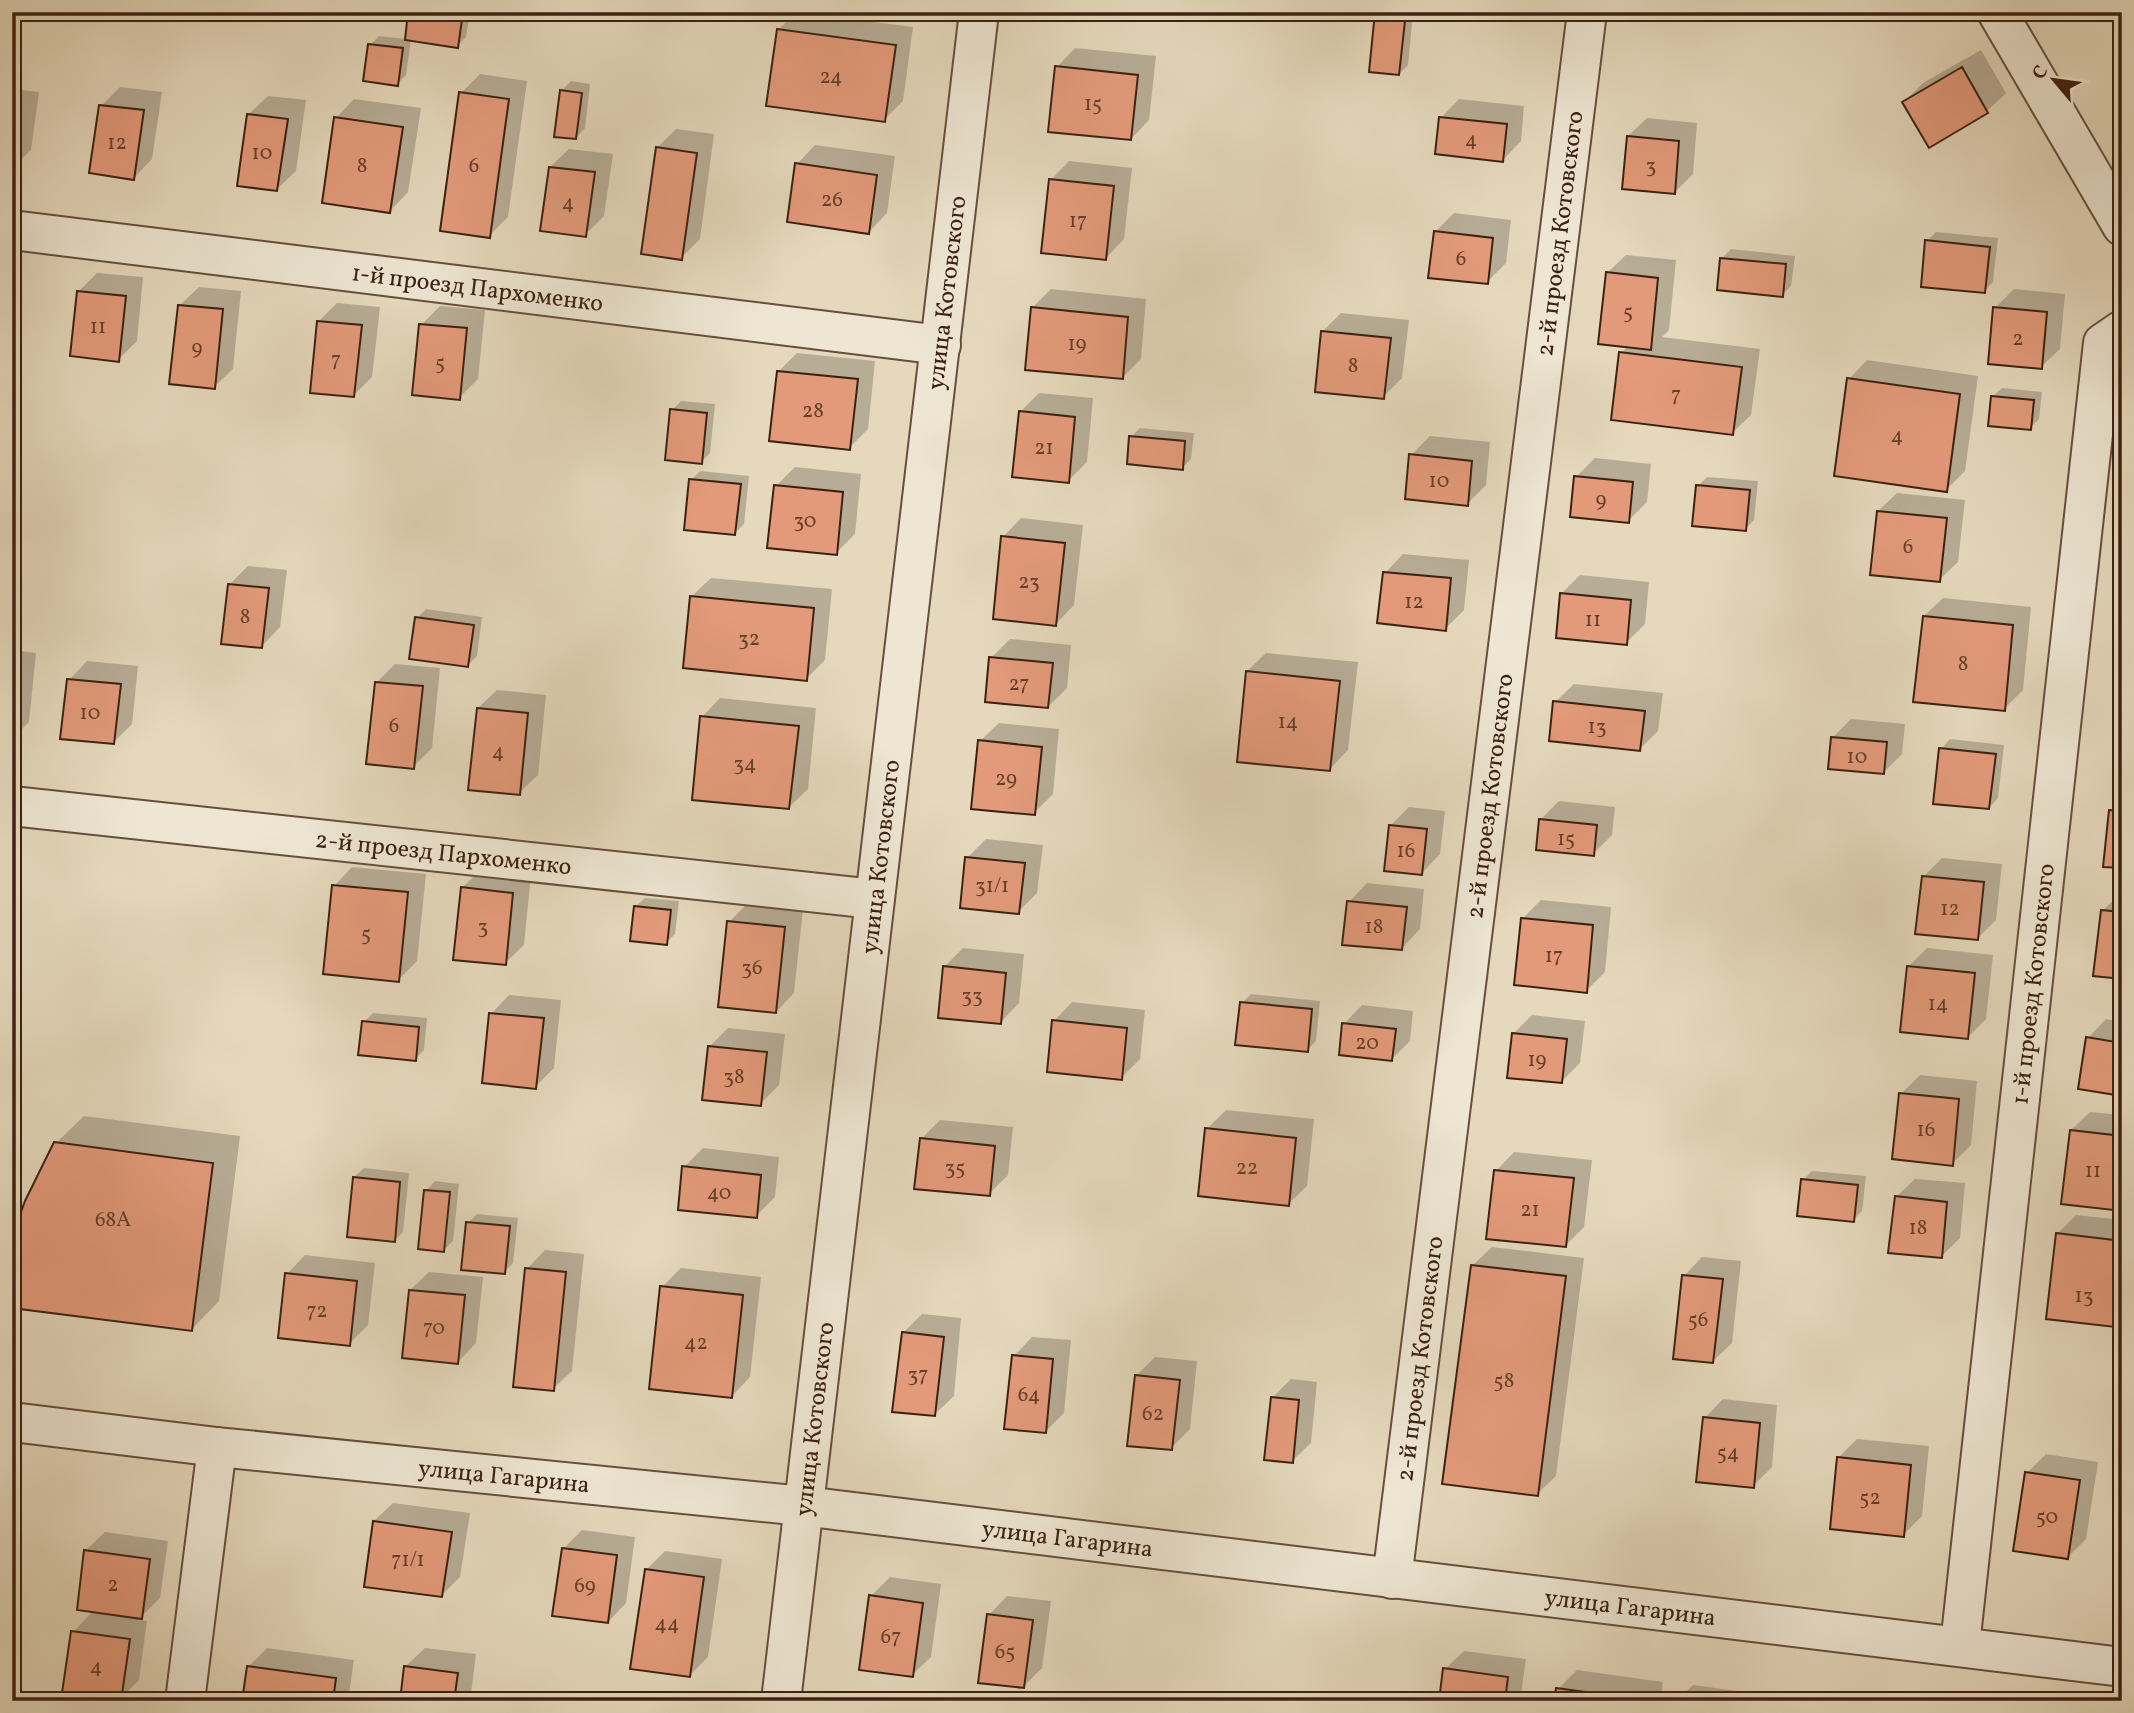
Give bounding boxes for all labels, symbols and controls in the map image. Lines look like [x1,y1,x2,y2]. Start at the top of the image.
north arrow [2018,46,2088,116]
text: С [2027,61,2055,84]
house number: 24 [819,63,843,92]
house number: 15 [1084,90,1102,119]
street label: 2-й проезд Котовского [1529,109,1594,358]
house number: 4 [1465,126,1477,155]
house number: 12 [107,129,127,158]
house number: 10 [252,139,272,168]
house number: 8 [357,152,367,181]
house number: 6 [469,152,479,181]
house number: 3 [1646,152,1656,181]
house number: 26 [821,186,843,215]
house number: 4 [562,189,574,218]
street label: улица Котовского [920,194,976,392]
house number: 17 [1069,207,1087,236]
house number: 6 [1456,245,1466,274]
street label: 1-й проезд Пархоменко [349,257,605,322]
house number: 5 [1623,298,1633,327]
house number: 11 [90,313,106,342]
house number: 2 [2012,325,2024,354]
house number: 19 [1067,330,1087,359]
house number: 9 [192,334,203,363]
house number: 7 [331,346,341,375]
house number: 5 [435,349,445,378]
house number: 8 [1348,352,1358,381]
house number: 7 [1671,381,1681,410]
house number: 28 [802,397,824,426]
house number: 4 [1891,422,1903,451]
house number: 21 [1034,434,1054,463]
house number: 10 [1429,467,1449,496]
house number: 9 [1596,486,1607,515]
house number: 30 [794,507,816,536]
house number: 6 [1903,533,1913,562]
house number: 23 [1018,568,1040,597]
house number: 12 [1404,588,1424,617]
house number: 8 [240,603,250,632]
house number: 11 [1585,606,1601,635]
house number: 32 [738,625,760,654]
house number: 8 [1958,650,1968,679]
house number: 27 [1009,670,1029,699]
street label: 2-й проезд Котовского [1459,672,1524,921]
house number: 10 [80,699,100,728]
house number: 14 [1278,708,1298,737]
house number: 6 [389,712,399,741]
house number: 13 [1588,713,1606,742]
house number: 4 [492,738,504,767]
house number: 10 [1847,743,1867,772]
house number: 34 [733,750,757,779]
street label: улица Котовского [854,758,910,956]
house number: 29 [995,765,1017,794]
street label: 2-й проезд Пархоменко [313,824,573,885]
house number: 15 [1557,825,1575,854]
house number: 16 [1397,837,1415,866]
street label: 1-й проезд Котовского [2004,862,2065,1107]
house number: 31/1 [975,872,1009,901]
house number: 12 [1940,895,1960,924]
house number: 3 [478,913,488,942]
house number: 18 [1365,913,1383,942]
house number: 5 [361,920,371,949]
house number: 17 [1545,942,1563,971]
house number: 36 [741,954,763,983]
house number: 33 [961,982,983,1011]
house number: 14 [1928,990,1948,1019]
house number: 20 [1355,1029,1379,1058]
house number: 19 [1527,1046,1547,1075]
house number: 38 [723,1063,745,1092]
house number: 16 [1917,1116,1935,1145]
house number: 35 [945,1154,965,1183]
house number: 22 [1236,1154,1258,1183]
house number: 11 [2085,1157,2101,1186]
house number: 40 [707,1179,731,1208]
house number: 21 [1520,1196,1540,1225]
house number: 68А [95,1206,131,1235]
house number: 18 [1909,1214,1927,1243]
street label: 2-й проезд Котовского [1389,1234,1454,1484]
house number: 13 [2075,1282,2093,1311]
house number: 72 [306,1297,328,1326]
house number: 56 [1688,1306,1708,1335]
house number: 70 [423,1314,445,1343]
street label: улица Котовского [788,1320,844,1518]
house number: 42 [684,1329,708,1358]
house number: 37 [908,1361,928,1390]
house number: 58 [1494,1367,1514,1396]
house number: 64 [1018,1381,1040,1410]
house number: 62 [1142,1400,1164,1429]
house number: 54 [1717,1439,1739,1468]
street label: улица Гагарина [416,1452,591,1503]
house number: 52 [1859,1484,1881,1513]
house number: 50 [2036,1503,2058,1532]
street label: улица Гагарина [980,1513,1155,1568]
house number: 71/1 [391,1546,425,1575]
house number: 2 [107,1571,119,1600]
house number: 69 [574,1572,596,1601]
street label: улица Гагарина [1543,1582,1718,1636]
house number: 44 [654,1610,680,1639]
house number: 67 [881,1623,901,1652]
house number: 65 [995,1638,1015,1667]
house number: 4 [90,1653,102,1682]

